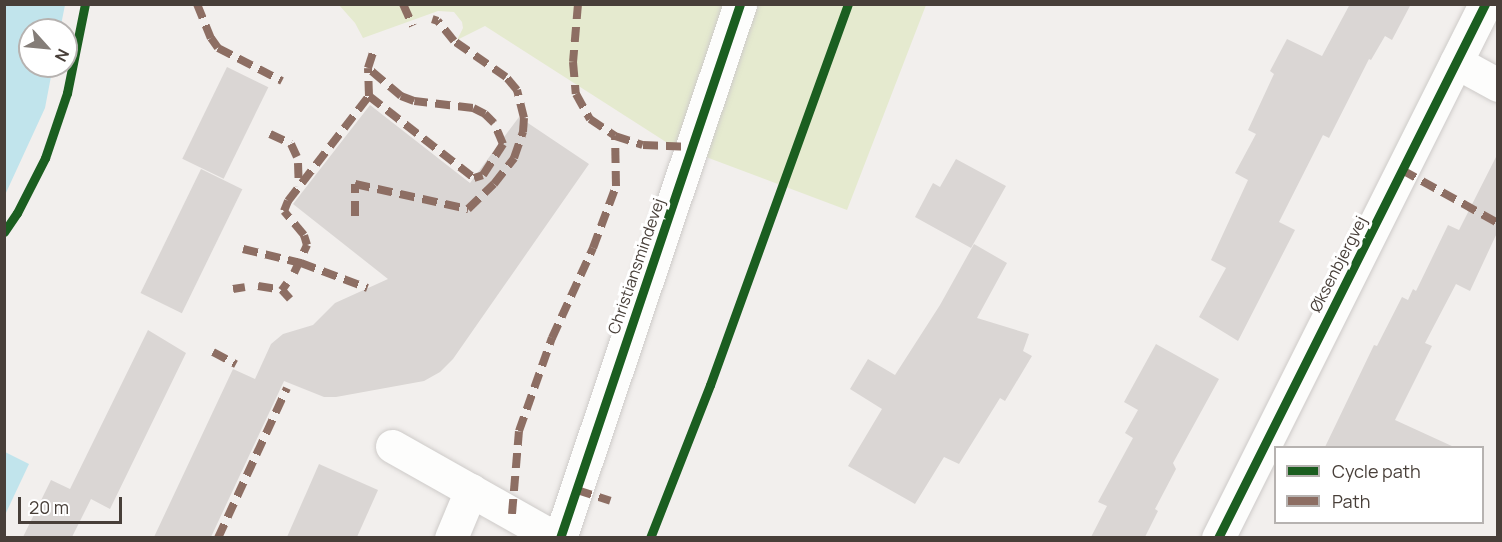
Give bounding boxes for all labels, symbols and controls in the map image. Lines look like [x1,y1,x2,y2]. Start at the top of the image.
north arrow [18,18,78,78]
text: N [50,45,75,65]
street label: Christiansmindevej [604,196,668,336]
street label: Øksenbjergvej [1306,213,1370,315]
legend [1274,446,1484,524]
text: Cycle path [1332,459,1421,483]
scale bar [21,485,124,523]
text: Path [1332,489,1370,513]
text: 20 m [29,495,69,519]

